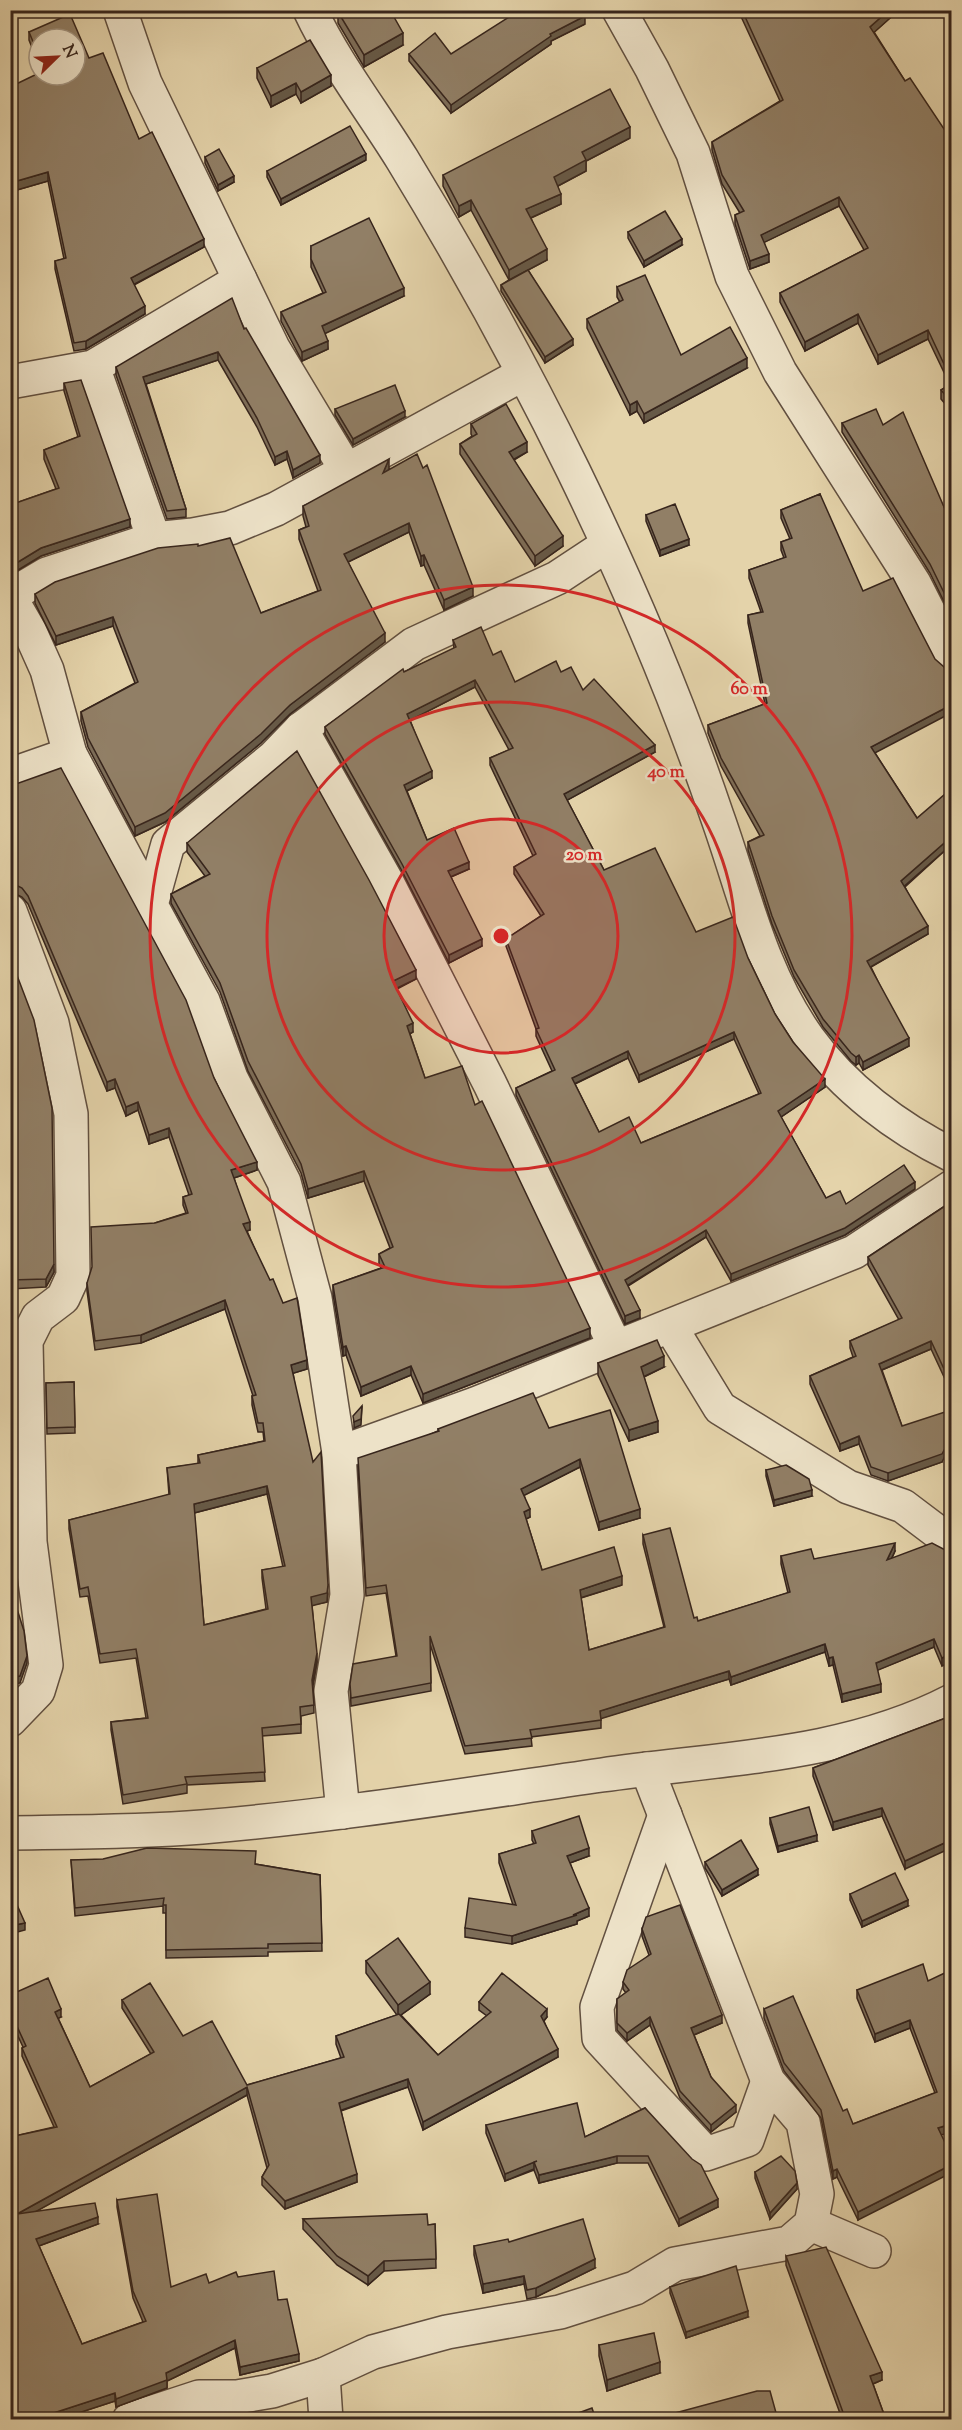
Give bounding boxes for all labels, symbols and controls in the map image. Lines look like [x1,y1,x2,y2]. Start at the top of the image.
north arrow [27,27,87,87]
text: N [55,41,82,63]
text: 60 m [730,677,768,703]
text: 40 m [646,760,685,786]
text: 20 m [566,843,602,869]
centre of rings [491,926,511,946]

